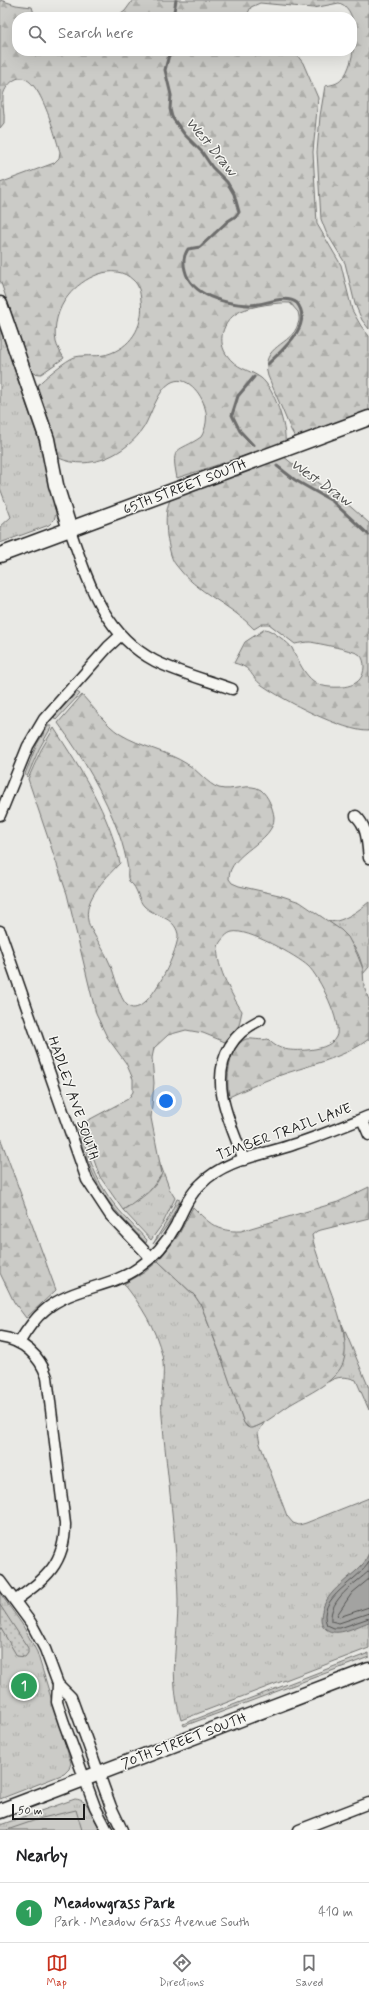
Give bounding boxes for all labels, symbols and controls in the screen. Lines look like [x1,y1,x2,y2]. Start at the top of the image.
search box [12,12,357,56]
icon: search [26,23,48,45]
text: Search here [58,24,134,44]
water label: West Draw [181,113,242,181]
water label: West Draw [286,454,357,512]
street label: 65TH STREET SOUTH [121,455,249,519]
street label: HADLEY AVE SOUTH [43,1034,103,1162]
your location [156,1091,176,1111]
street label: TIMBER TRAIL LANE [214,1099,354,1165]
pin: 1 [11,1671,37,1701]
street label: 70TH STREET SOUTH [119,1709,249,1773]
scale bar [12,1802,85,1821]
text: 50 m [18,1804,43,1818]
text: Nearby [16,1845,68,1867]
text: Meadowgrass Park [54,1894,175,1914]
text: 1 [26,1904,32,1921]
text: 410 m [318,1904,353,1921]
text: Park · Meadow Grass Avenue South [54,1914,249,1931]
tab: Map [46,1952,68,1990]
tab: Directions [159,1952,204,1990]
tab: Saved [296,1952,323,1990]

